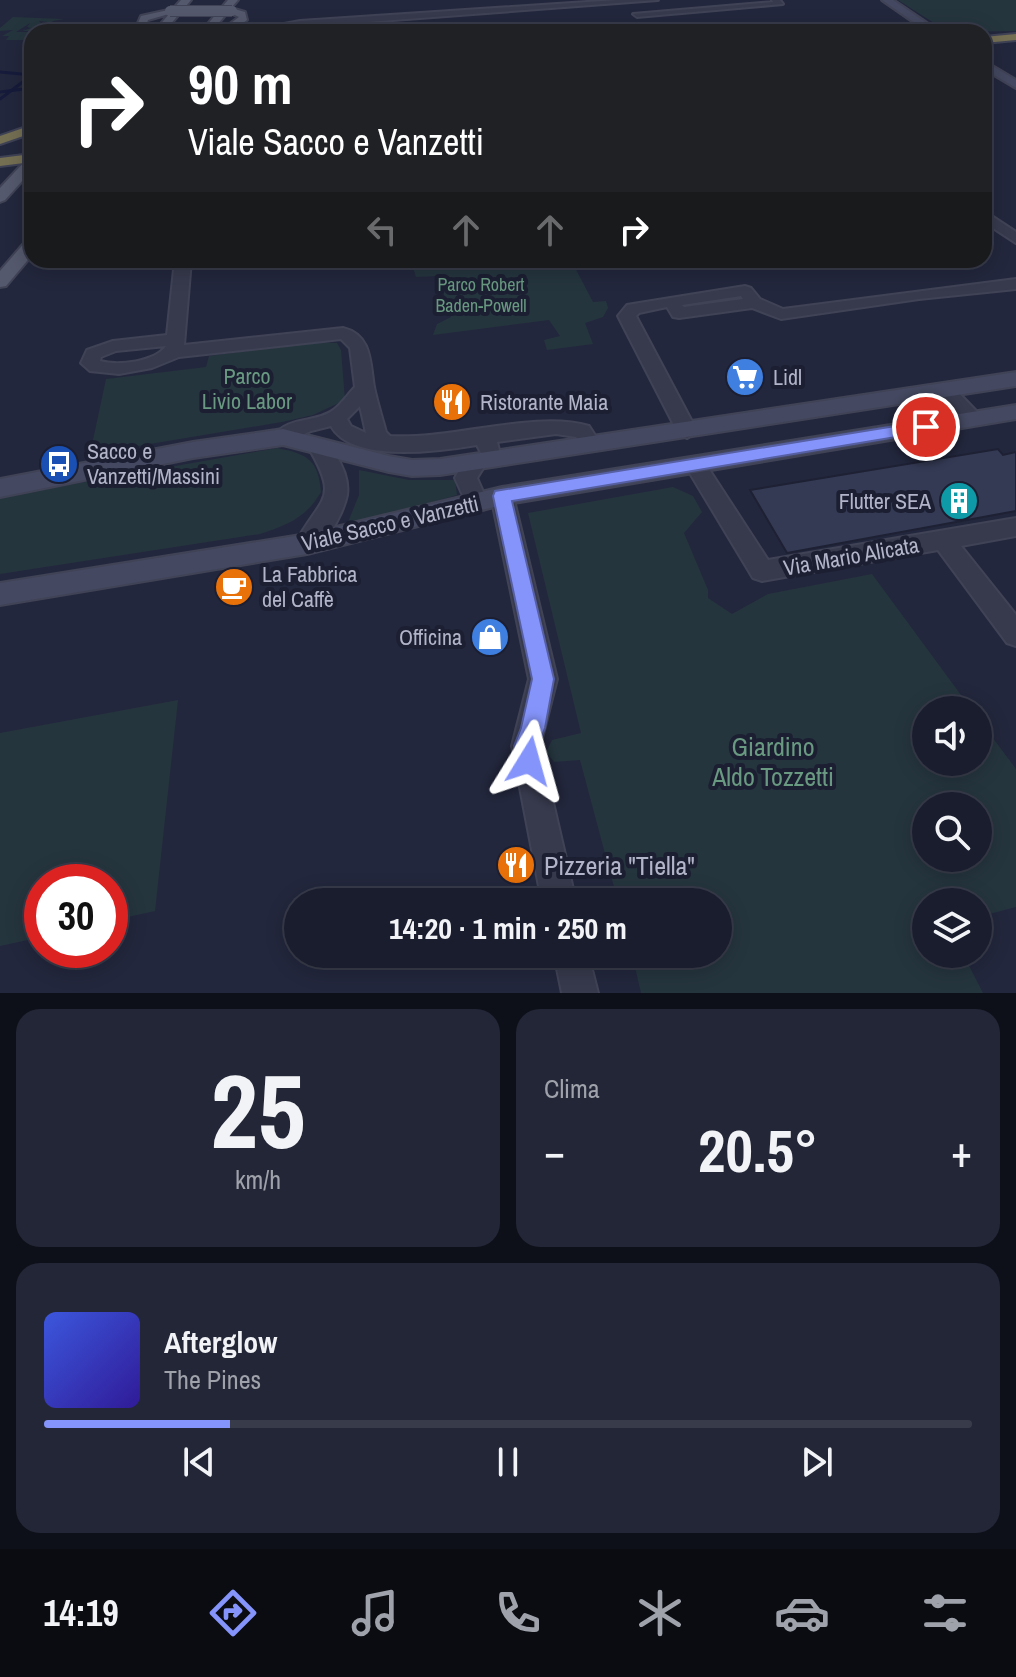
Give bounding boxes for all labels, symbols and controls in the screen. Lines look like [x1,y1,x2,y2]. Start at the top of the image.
text: 90 m [188,46,293,121]
icon: right [56,56,160,160]
text: Viale Sacco e Vanzetti [188,118,484,166]
icon: left [360,208,404,252]
icon: ahead [444,208,488,252]
icon: ahead [528,208,572,252]
icon: right [612,208,656,252]
park label: Parco Robert Baden-Powell [435,272,527,318]
supermarket icon: Lidl [724,356,766,398]
park label: Parco Livio Labor [202,361,292,416]
place label: Lidl [773,362,802,392]
restaurant icon: Ristorante Maia [431,381,473,423]
place label: Ristorante Maia [480,387,608,417]
pin [892,393,960,461]
icon: arrive [904,405,948,449]
place label: Sacco e Vanzetti/Massini [87,436,220,491]
bus stop icon: Sacco e Vanzetti/Massini [38,443,80,485]
building icon: Flutter SEA [938,480,980,522]
place label: Flutter SEA [839,486,932,516]
street label: Viale Sacco e Vanzetti [298,488,482,558]
street label: Via Mario Alicata [781,529,921,583]
place label: La Fabbrica del Caffè [262,559,357,614]
cafe icon: La Fabbrica del Caffè [213,566,255,608]
shop icon: Officina [469,616,511,658]
place label: Officina [399,622,462,652]
map controls [912,696,992,968]
button: sound [912,696,992,776]
position arrow [487,719,571,803]
park label: Giardino Aldo Tozzetti [711,729,834,794]
button: search [912,792,992,872]
restaurant icon: Pizzeria "Tiella" [495,844,537,886]
place label: Pizzeria "Tiella" [544,848,695,883]
speed limit sign: 30 [24,864,128,968]
button: layers [912,888,992,968]
text: 14:20 · 1 min · 250 m [389,908,627,948]
text: 25 [211,1040,305,1180]
text: Clima [544,1071,600,1106]
text: 20.5° [698,1110,818,1191]
text: − [544,1121,565,1181]
text: + [951,1121,972,1181]
text: km/h [235,1162,281,1197]
text: Afterglow [164,1322,277,1362]
text: The Pines [164,1362,261,1397]
icon: previous [177,1440,221,1484]
icon: pause [486,1440,530,1484]
icon: next [795,1440,839,1484]
icon: directions [205,1585,261,1641]
icon: music [347,1585,403,1641]
icon: phone [490,1585,546,1641]
icon: climate [632,1585,688,1641]
icon: car [774,1585,830,1641]
icon: filters [917,1585,973,1641]
text: 14:19 [43,1589,119,1637]

